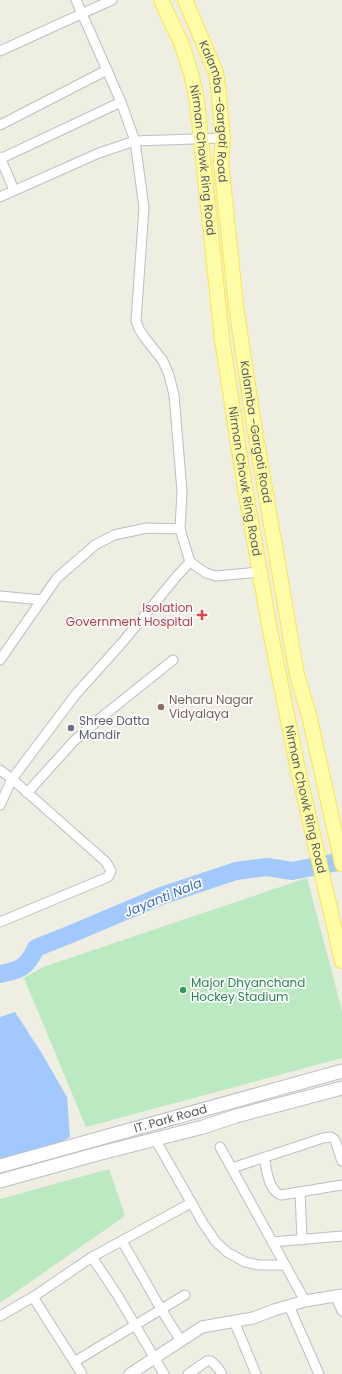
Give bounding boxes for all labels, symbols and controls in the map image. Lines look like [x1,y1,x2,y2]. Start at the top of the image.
street label: Kalamba -Gargoti Road [195,38,232,183]
street label: Nirman Chowk Ring Road [186,83,220,236]
street label: Kalamba -Gargoti Road [236,359,276,505]
street label: Nirman Chowk Ring Road [224,405,266,557]
place label: Isolation Government Hospital [66,599,193,630]
marker: Isolation Government Hospital [196,609,208,621]
place label: Neharu Nagar Vidyalaya [169,691,254,722]
marker: Neharu Nagar Vidyalaya [156,702,166,712]
place label: Shree Datta Mandir [79,712,150,743]
marker: Shree Datta Mandir [66,723,76,733]
street label: Nirman Chowk Ring Road [281,724,331,875]
water label: Jayanti Nala [122,873,205,922]
place label: Major Dhyanchand Hockey Stadium [191,974,305,1005]
marker: Major Dhyanchand Hockey Stadium [178,985,188,995]
street label: IT. Park Road [132,1100,209,1136]

